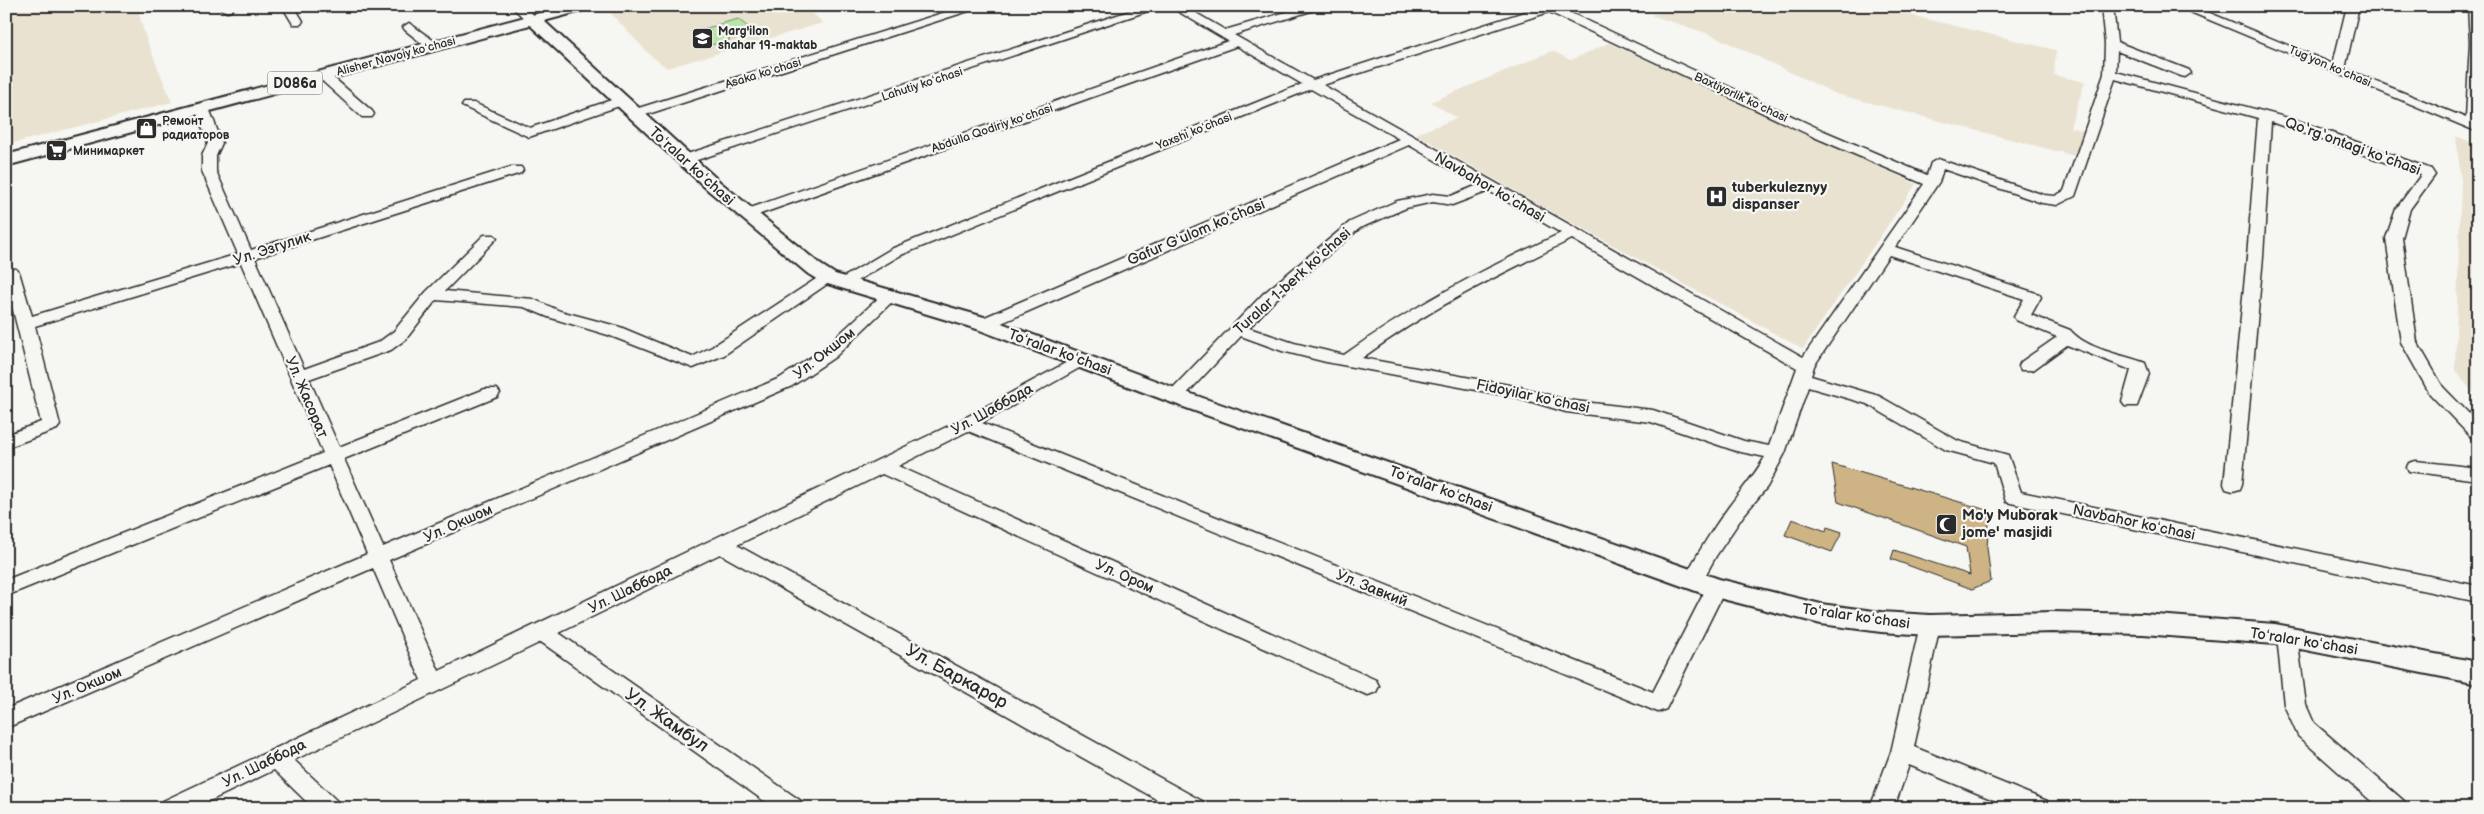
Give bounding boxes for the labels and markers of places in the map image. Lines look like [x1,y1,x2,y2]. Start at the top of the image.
place label: Marg'ilon shahar 19-maktab [718,24,817,53]
school or university icon: Marg'ilon shahar 19-maktab [690,26,714,50]
place label: Ремонт радиаторов [162,114,230,143]
shop icon: Ремонт радиаторов [134,116,158,140]
supermarket icon: Минимаркет [45,139,69,163]
place label: Минимаркет [73,144,145,159]
place label: tuberkuleznyy dispanser [1731,178,1827,214]
hospital icon: tuberkuleznyy dispanser [1704,184,1728,208]
place label: Mo'y Muborak jome' masjidi [1961,506,2058,542]
mosque icon: Mo'y Muborak jome' masjidi [1934,512,1958,536]

